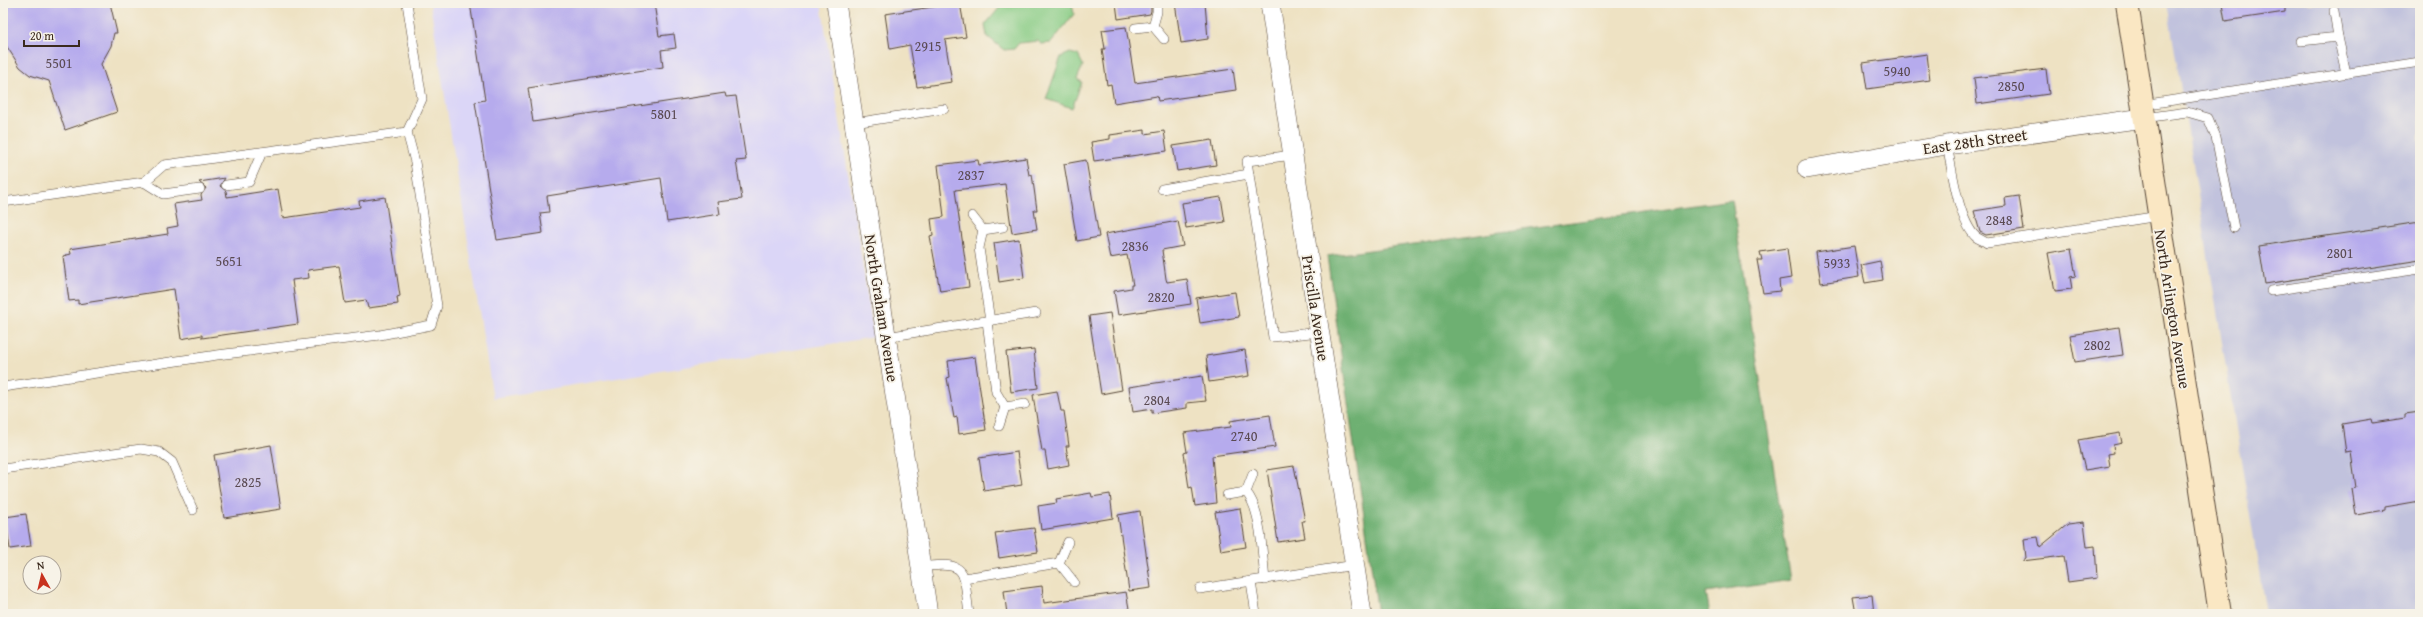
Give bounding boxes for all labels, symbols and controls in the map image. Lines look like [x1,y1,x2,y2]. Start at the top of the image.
scale bar [24,22,79,48]
text: 20 m [30,27,54,44]
house number: 2915 [915,36,941,56]
house number: 5501 [46,53,72,73]
house number: 5940 [1884,61,1911,81]
house number: 2850 [1998,76,2025,96]
house number: 5801 [651,104,677,124]
street label: East 28th Street [1921,122,2029,160]
house number: 2837 [958,165,985,185]
house number: 2848 [1986,210,2013,230]
street label: North Arlington Avenue [2149,228,2197,390]
street label: North Graham Avenue [858,232,906,384]
house number: 2836 [1122,236,1149,256]
house number: 2801 [2327,243,2353,263]
house number: 5651 [216,251,242,271]
street label: Priscilla Avenue [1296,253,1336,363]
house number: 5933 [1824,253,1850,273]
house number: 2820 [1148,287,1175,307]
house number: 2802 [2084,335,2110,355]
house number: 2804 [1144,390,1171,410]
house number: 2740 [1231,426,1258,446]
house number: 2825 [235,472,261,492]
north arrow [22,555,62,595]
text: N [36,557,46,574]

